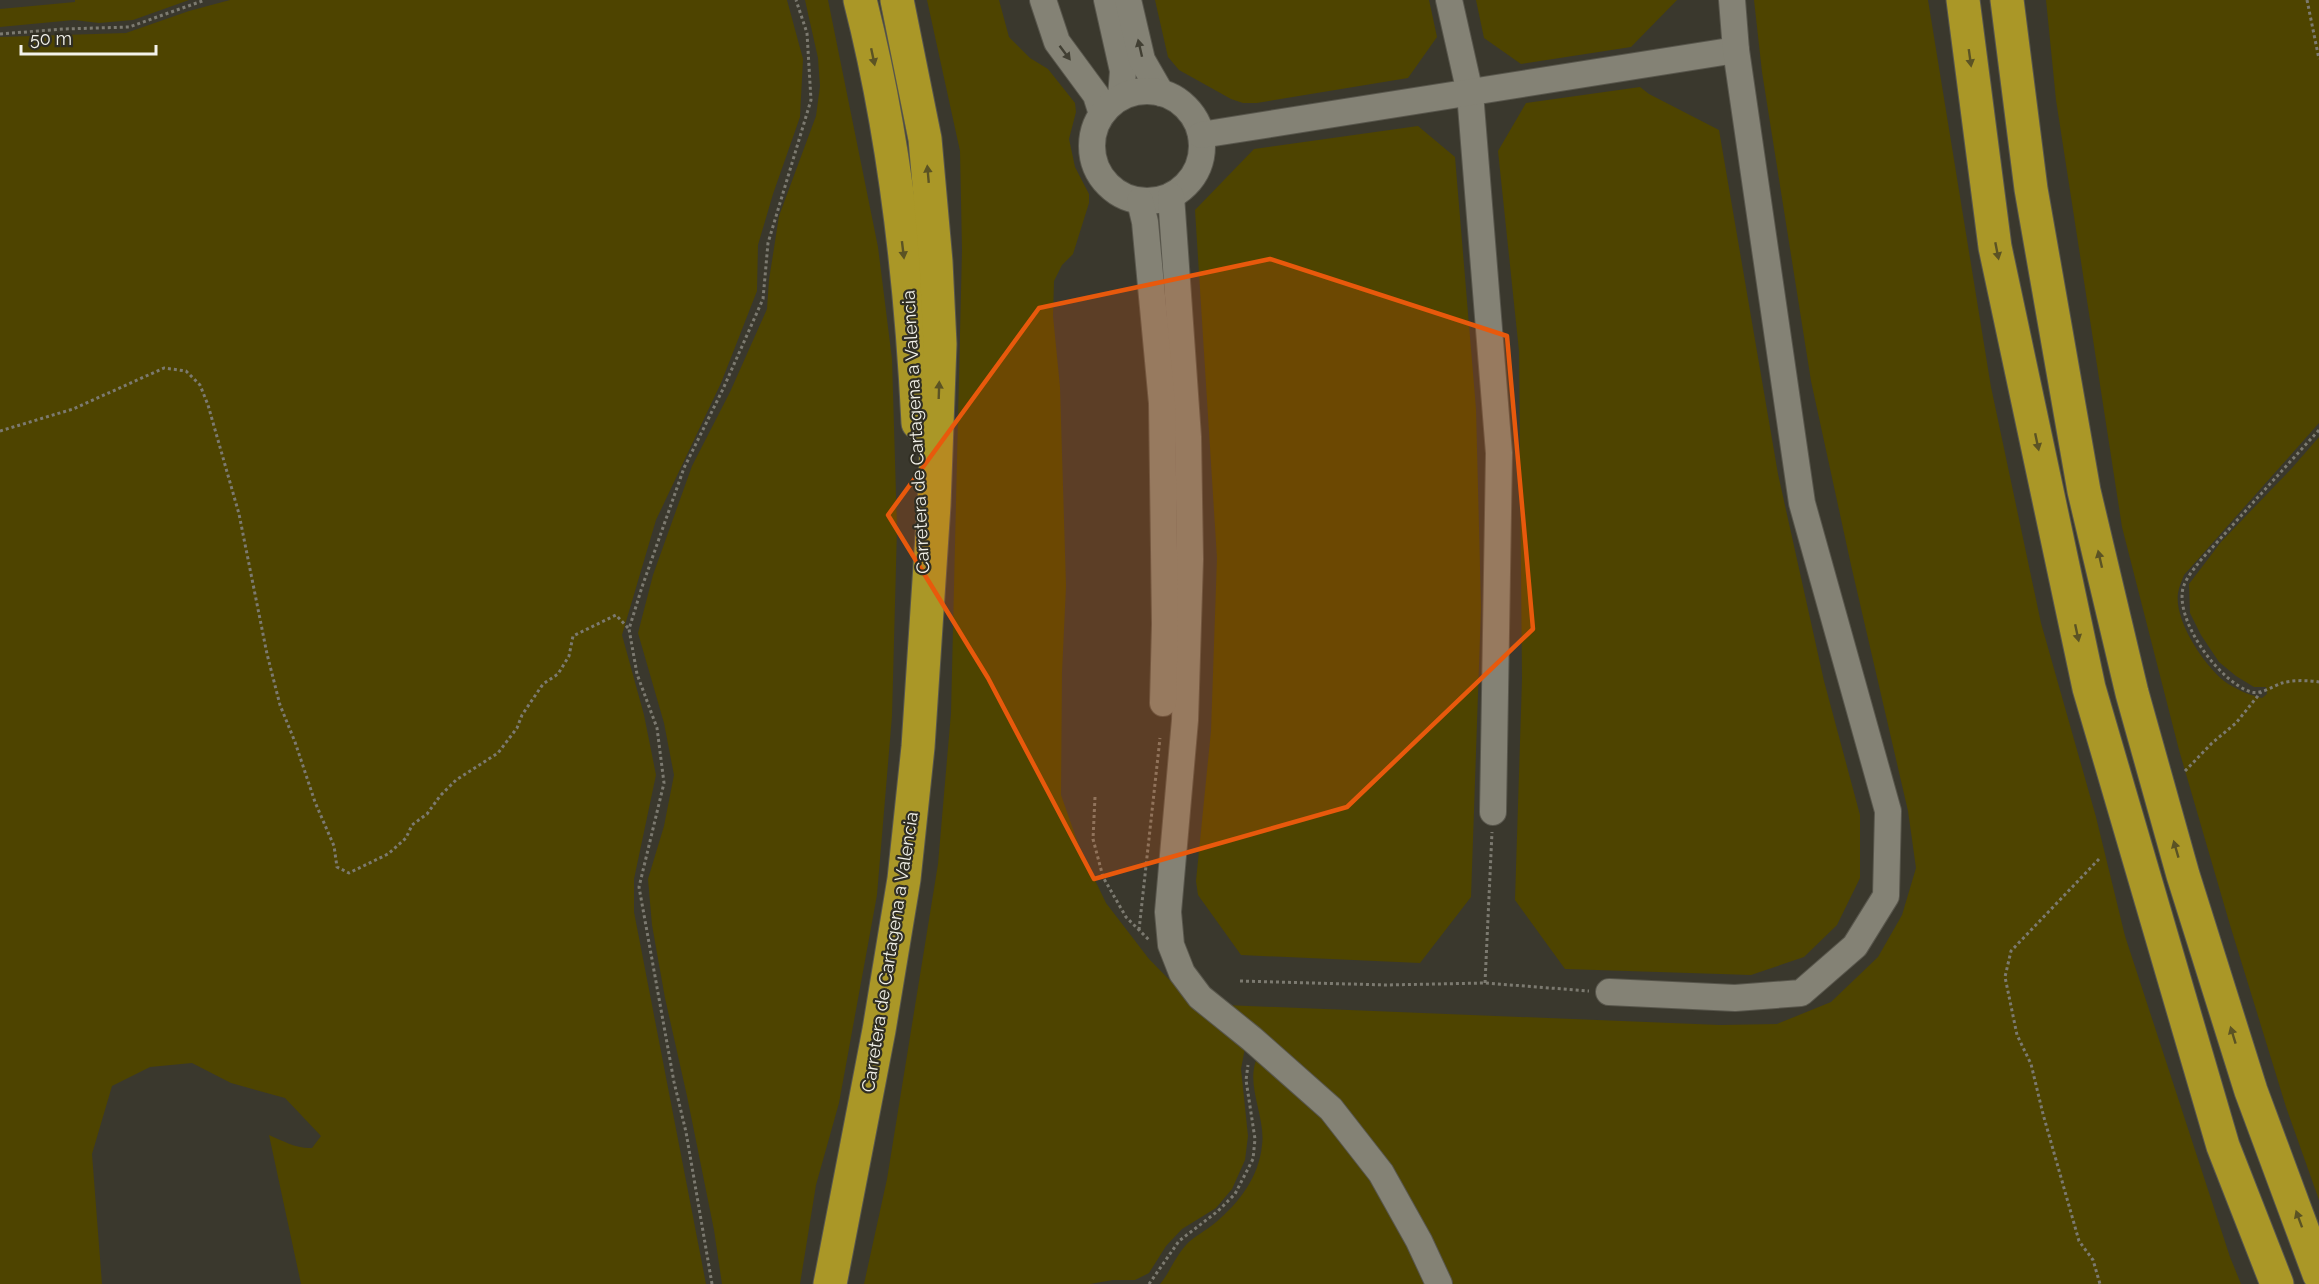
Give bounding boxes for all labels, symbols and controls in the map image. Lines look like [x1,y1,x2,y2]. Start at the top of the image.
scale bar [21,18,156,56]
text: 50 m [30,28,72,49]
one-way arrow [1134,39,1144,58]
one-way arrow [1059,46,1071,61]
one-way arrow [869,48,878,67]
one-way arrow [1966,49,1975,68]
one-way arrow [923,165,933,184]
one-way arrow [899,240,908,259]
one-way arrow [1992,242,2001,261]
street label: Carretera de Cartagena a Valencia [898,290,933,574]
one-way arrow [934,380,943,399]
one-way arrow [2032,433,2042,451]
one-way arrow [2095,550,2105,568]
one-way arrow [2073,624,2082,643]
street label: Carretera de Cartagena a Valencia [857,810,922,1094]
one-way arrow [2171,840,2180,858]
one-way arrow [2228,1026,2238,1044]
one-way arrow [2293,1210,2303,1228]

